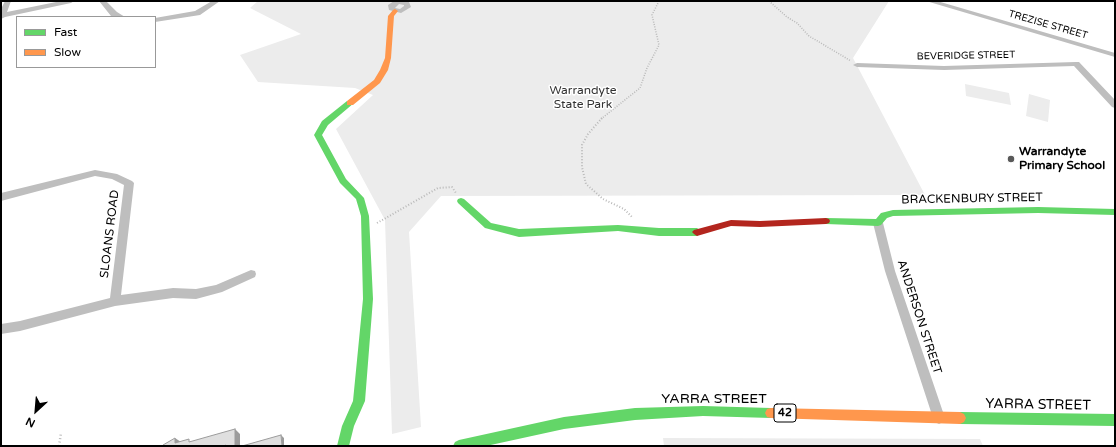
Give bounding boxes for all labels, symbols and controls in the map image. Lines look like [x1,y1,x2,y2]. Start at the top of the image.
street label: TREZISE STREET [1007,8,1089,42]
legend [16,16,156,68]
text: Fast [54,25,77,39]
text: Slow [54,45,81,59]
street label: BEVERIDGE STREET [917,49,1015,63]
park label: Warrandyte State Park [549,84,617,112]
place label: Warrandyte Primary School [1019,145,1105,173]
marker: Warrandyte Primary School [1006,154,1016,164]
street label: SLOANS ROAD [97,189,123,279]
street label: BRACKENBURY STREET [901,191,1043,207]
street label: ANDERSON STREET [894,258,944,376]
north arrow [16,391,56,431]
street label: YARRA STREET [661,391,767,407]
street label: YARRA STREET [985,396,1091,414]
road number: 42 [774,404,796,422]
text: N [24,414,37,430]

